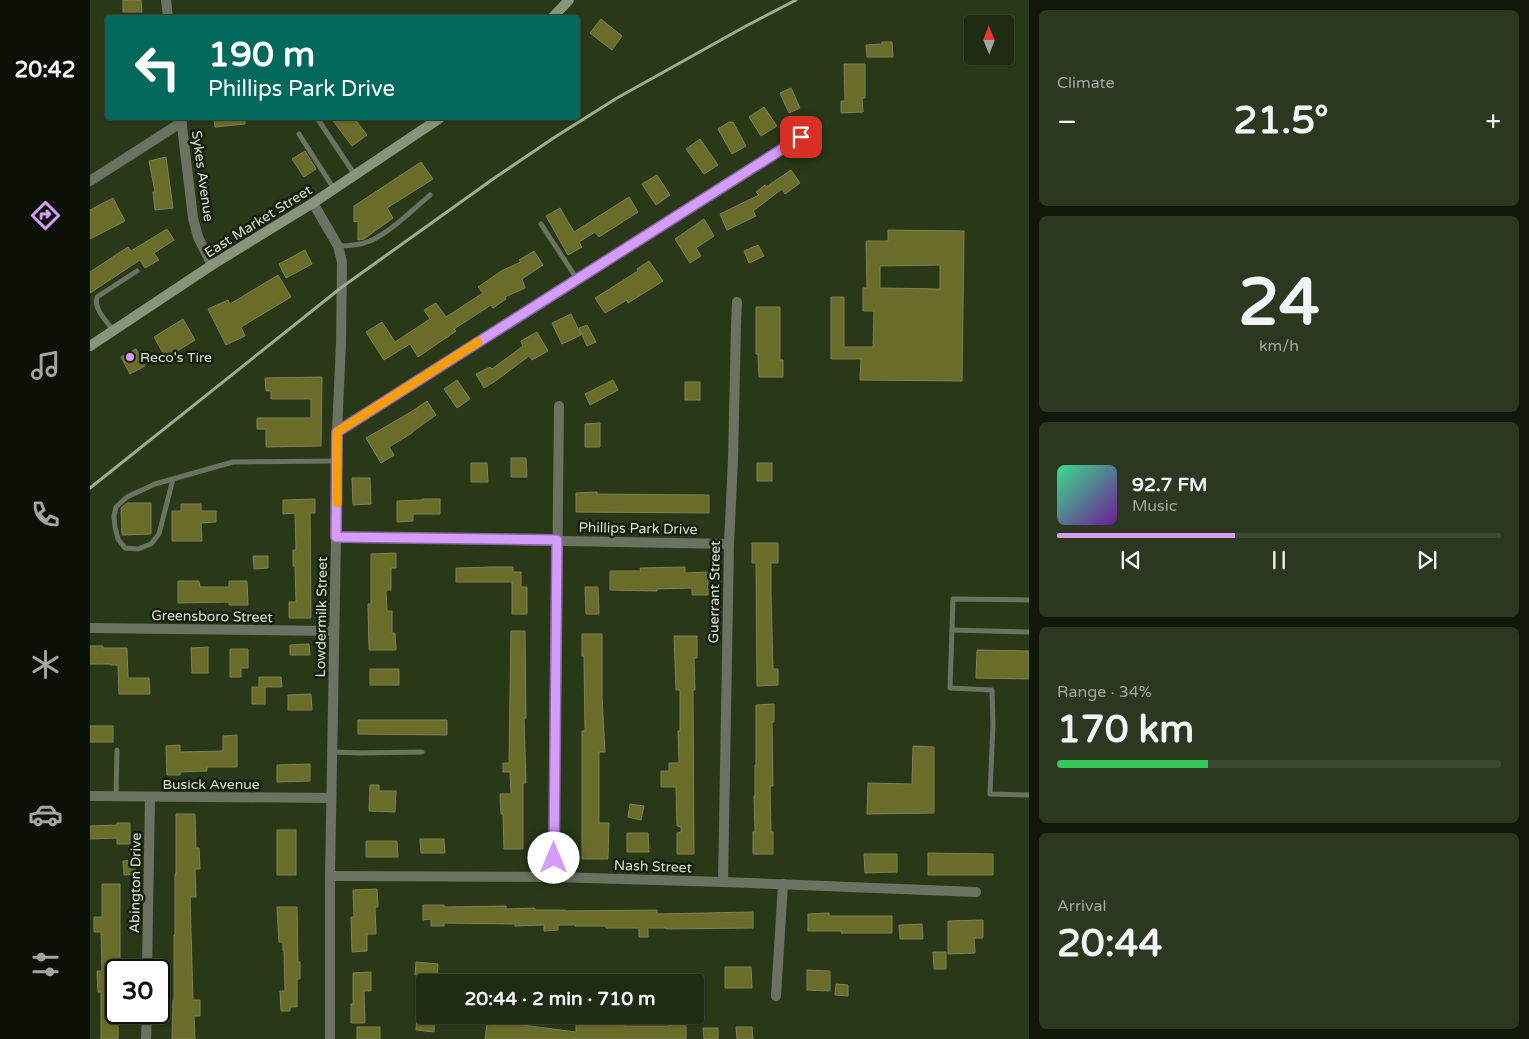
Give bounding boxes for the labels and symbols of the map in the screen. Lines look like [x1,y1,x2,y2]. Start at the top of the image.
north arrow [964,15,1014,65]
pin [780,116,822,158]
street label: Sykes Avenue [188,130,217,223]
street label: East Market Street [201,181,316,261]
place label: Reco's Tire [140,349,212,366]
marker: Reco's Tire [124,351,136,363]
street label: Phillips Park Drive [578,519,698,538]
street label: Guerrant Street [705,540,724,644]
street label: Lowdermilk Street [312,556,331,677]
street label: Greensboro Street [151,607,274,626]
street label: Busick Avenue [162,776,260,793]
position arrow [527,831,579,883]
street label: Abington Drive [126,833,145,933]
street label: Nash Street [614,857,693,876]
speed limit sign: 30 [105,959,170,1024]

